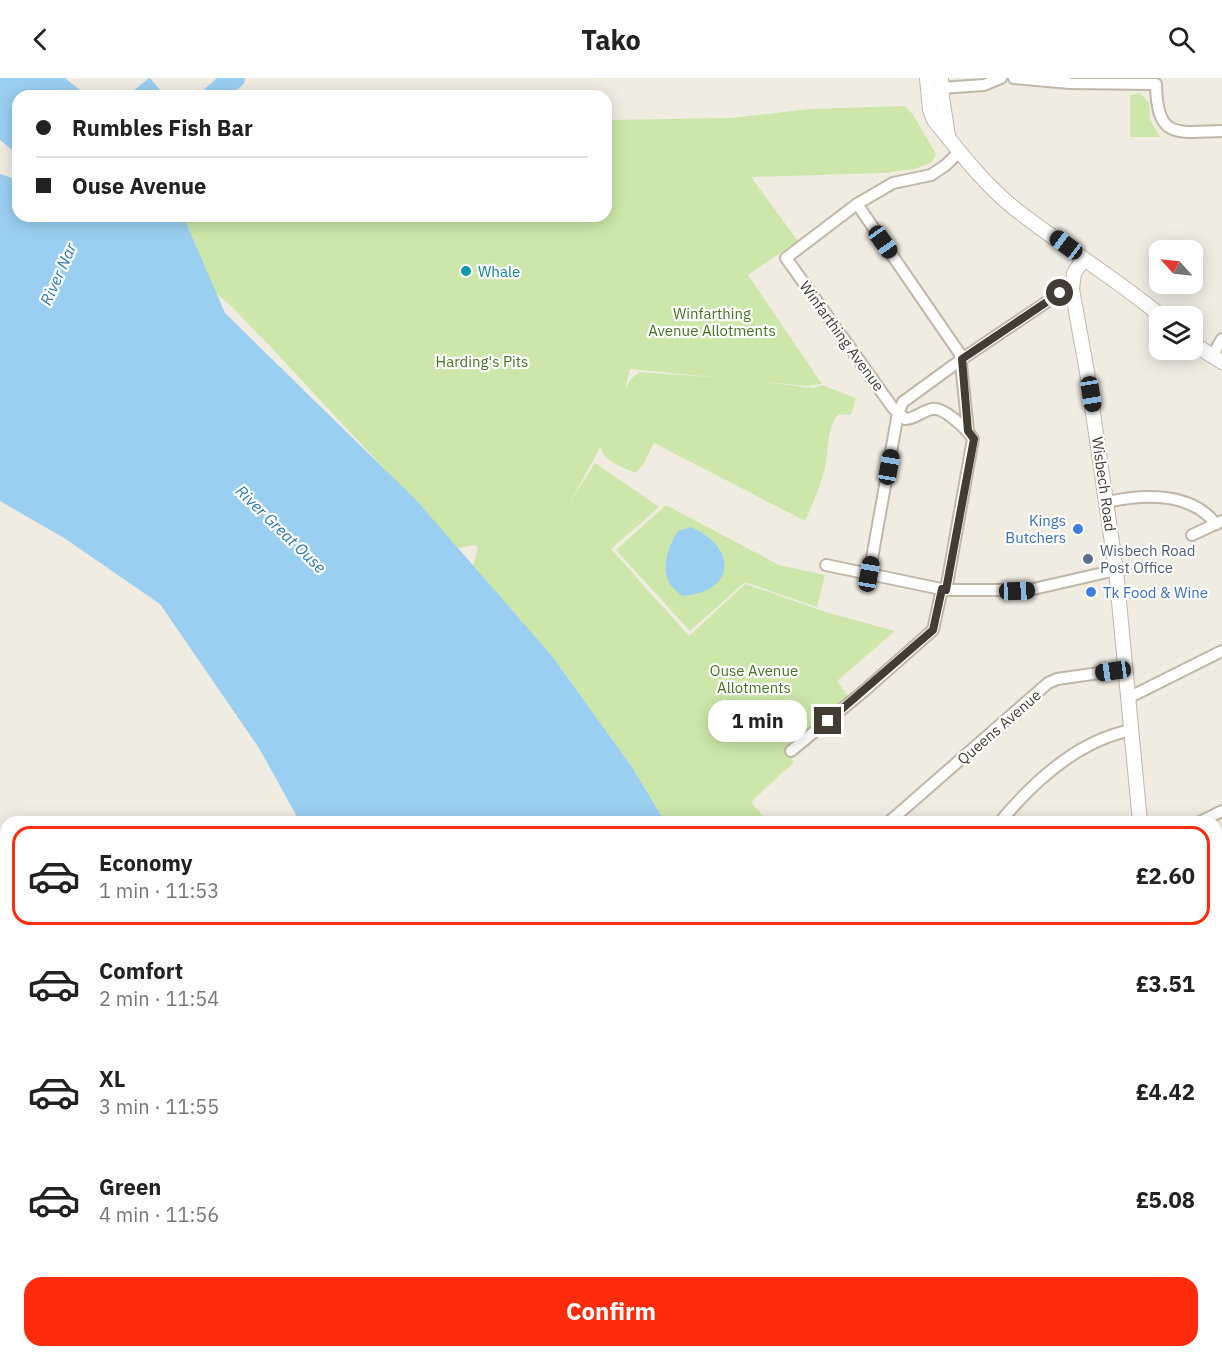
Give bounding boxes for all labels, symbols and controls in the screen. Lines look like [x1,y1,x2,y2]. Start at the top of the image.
text: Tako [581,22,641,57]
icon: back [24,23,57,56]
icon: search [1165,23,1198,56]
text: Rumbles Fish Bar [72,113,253,142]
text: Ouse Avenue [72,171,207,200]
car [865,222,901,262]
car [1046,227,1086,263]
water label: River Nar [35,239,81,308]
north arrow [1149,240,1203,294]
map controls [1149,240,1203,360]
place label: Whale [478,262,520,281]
marker: Whale [459,264,473,278]
street label: Winfarthing Avenue [796,277,888,395]
route start [1046,279,1073,306]
park label: Winfarthing Avenue Allotments [648,304,776,340]
button: layers [1149,306,1203,360]
park label: Harding's Pits [436,352,528,371]
car [1079,375,1103,413]
street label: Wisbech Road [1088,435,1120,533]
car [877,448,901,486]
water label: River Great Ouse [232,481,330,577]
place label: Kings Butchers [1005,511,1066,547]
marker: Kings Butchers [1071,522,1085,536]
place label: Wisbech Road Post Office [1100,541,1195,577]
marker: Wisbech Road Post Office [1081,552,1095,566]
car [857,555,881,593]
car [999,581,1035,601]
place label: Tk Food & Wine [1103,583,1208,602]
marker: Tk Food & Wine [1084,585,1098,599]
car [1094,660,1132,682]
park label: Ouse Avenue Allotments [710,661,798,697]
street label: Queens Avenue [953,685,1045,769]
callout: 1 min [708,700,807,742]
text: 1 min [731,707,784,734]
route end [814,707,841,734]
text: Economy [99,848,193,877]
icon: car [27,849,81,903]
text: £2.60 [1136,861,1195,890]
text: 1 min · 11:53 [99,877,219,904]
text: Comfort [99,956,183,985]
icon: car [27,957,81,1011]
text: £3.51 [1136,969,1195,998]
text: 2 min · 11:54 [99,985,219,1012]
text: XL [99,1064,125,1093]
icon: car [27,1065,81,1119]
text: £4.42 [1136,1077,1195,1106]
text: 3 min · 11:55 [99,1093,219,1120]
text: Green [99,1172,161,1201]
icon: car [27,1173,81,1227]
text: £5.08 [1136,1185,1195,1214]
text: 4 min · 11:56 [99,1201,219,1228]
button: Confirm [24,1277,1198,1346]

